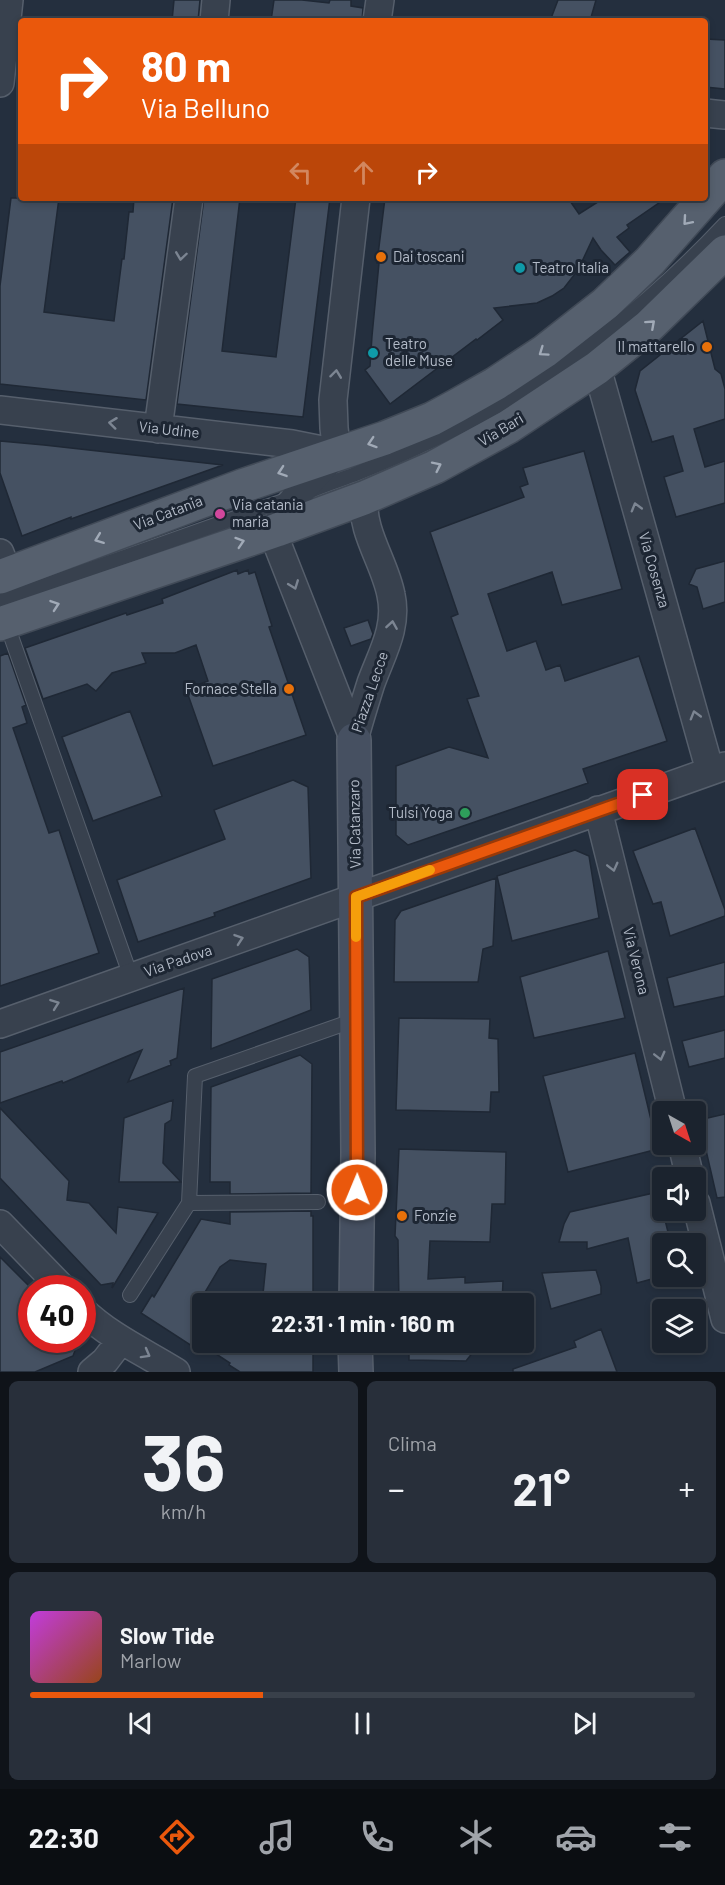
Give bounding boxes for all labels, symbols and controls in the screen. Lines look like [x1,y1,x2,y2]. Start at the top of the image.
text: 80 m [141,40,231,90]
icon: right [42,42,120,120]
text: Via Belluno [141,91,270,123]
icon: left [284,156,317,189]
icon: ahead [347,156,380,189]
icon: right [410,156,443,189]
one-way arrow [683,214,694,225]
place label: Dai toscani [393,247,465,265]
marker: Dai toscani [374,250,388,264]
one-way arrow [176,251,188,261]
place label: Teatro Italia [532,258,609,276]
marker: Teatro Italia [513,261,527,275]
one-way arrow [645,320,655,331]
place label: Teatro delle Muse [385,334,453,369]
place label: Il mattarello [618,337,695,355]
marker: Il mattarello [700,340,714,354]
one-way arrow [539,345,550,356]
marker: Teatro delle Muse [366,346,380,360]
one-way arrow [329,370,341,379]
street label: Via Bari [475,409,526,450]
street label: Via Udine [138,417,200,441]
one-way arrow [108,418,117,430]
one-way arrow [367,436,378,448]
one-way arrow [431,462,442,474]
one-way arrow [277,465,288,477]
street label: Via Catania [131,491,205,533]
place label: Via catania maria [232,495,303,530]
one-way arrow [631,502,643,513]
marker: Via catania maria [213,507,227,521]
street label: Via Cosenza [636,530,674,610]
one-way arrow [94,532,104,545]
one-way arrow [234,537,245,549]
one-way arrow [286,580,299,590]
one-way arrow [49,600,60,613]
one-way arrow [385,620,397,629]
street label: Piazza Lecce [347,649,391,735]
place label: Fornace Stella [184,679,277,697]
marker: Fornace Stella [282,682,296,696]
one-way arrow [689,710,702,720]
pin [617,769,668,820]
icon: arrive [626,778,659,811]
street label: Via Catanzaro [344,779,364,869]
place label: Tulsi Yoga [388,803,453,821]
marker: Tulsi Yoga [458,806,472,820]
one-way arrow [605,862,618,872]
street label: Via Verona [620,925,654,996]
one-way arrow [233,934,244,947]
street label: Via Padova [141,940,214,980]
one-way arrow [49,999,60,1012]
one-way arrow [652,1051,665,1061]
north arrow [652,1101,706,1155]
map controls [652,1101,706,1353]
position arrow [325,1158,389,1222]
button: sound [652,1167,706,1221]
place label: Fonzie [414,1206,457,1224]
marker: Fonzie [395,1209,409,1223]
button: search [652,1233,706,1287]
speed limit sign: 40 [18,1275,96,1353]
button: layers [652,1299,706,1353]
text: 22:31 · 1 min · 160 m [271,1310,455,1336]
one-way arrow [140,1347,150,1358]
text: 36 [141,1413,226,1507]
text: Clima [388,1431,437,1455]
text: 21° [513,1461,570,1515]
text: − [388,1468,405,1508]
text: + [679,1468,695,1508]
text: km/h [161,1499,206,1523]
text: Slow Tide [120,1622,215,1648]
text: Marlow [120,1648,181,1672]
icon: previous [124,1707,157,1740]
icon: pause [346,1707,379,1740]
icon: next [568,1707,601,1740]
icon: directions [156,1816,198,1858]
icon: music [256,1816,298,1858]
icon: phone [356,1816,398,1858]
icon: climate [455,1816,497,1858]
icon: car [555,1816,597,1858]
icon: filters [654,1816,696,1858]
text: 22:30 [29,1821,99,1853]

